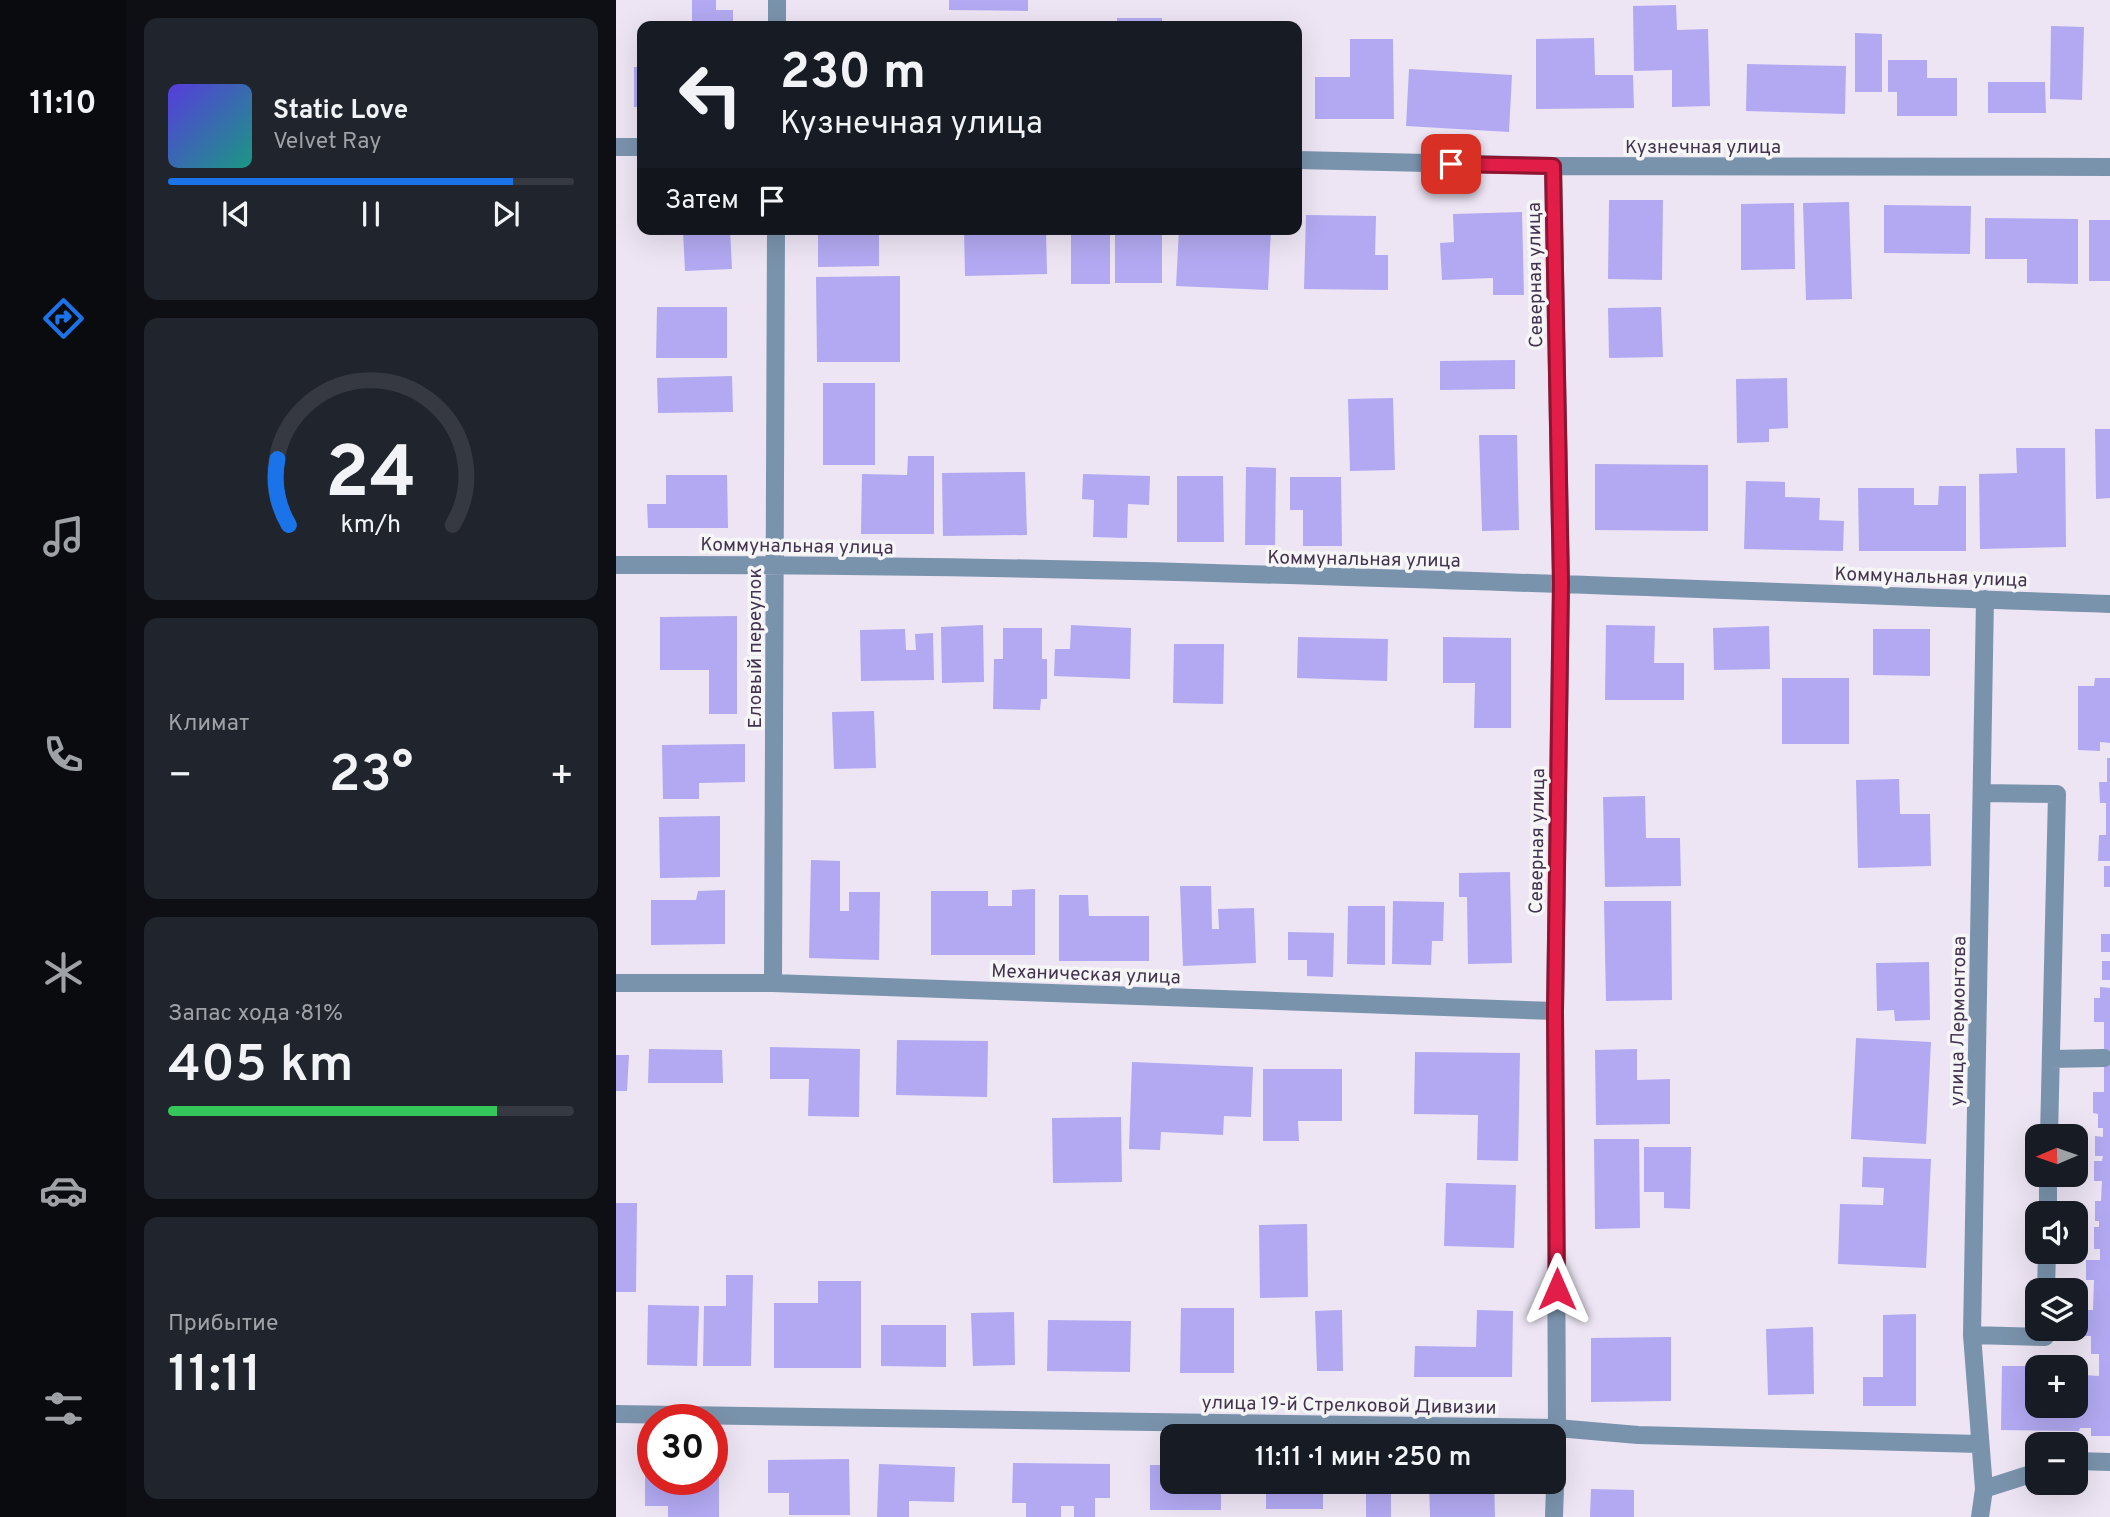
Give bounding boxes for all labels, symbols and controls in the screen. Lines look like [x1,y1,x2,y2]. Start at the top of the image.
text: 230 m [780,44,926,106]
icon: left [665,49,756,140]
text: 11:10 [29,85,97,125]
text: Static Love [273,95,408,128]
text: Кузнечная улица [780,105,1043,145]
text: Velvet Ray [273,128,381,157]
pin [1421,134,1481,194]
street label: Кузнечная улица [1625,136,1781,160]
icon: arrive [1432,145,1470,183]
icon: arrive [753,182,791,220]
text: Затем [665,185,739,218]
icon: previous [217,195,255,233]
icon: pause [352,195,390,233]
icon: next [487,195,525,233]
street label: Северная улица [1523,202,1549,348]
icon: directions [39,294,88,343]
text: 24 [325,431,417,523]
text: km/h [341,509,401,541]
icon: music [39,512,88,561]
street label: Коммунальная улица [700,533,894,561]
street label: Коммунальная улица [1267,546,1461,574]
street label: Коммунальная улица [1834,563,2028,593]
street label: Еловый переулок [744,567,768,728]
text: Климат [168,710,249,739]
icon: phone [39,730,88,779]
text: 23° [329,744,413,810]
text: − [168,753,193,802]
text: + [549,753,574,802]
street label: Северная улица [1525,768,1551,914]
street label: улица Лермонтова [1946,936,1972,1106]
icon: climate [39,948,88,997]
street label: Механическая улица [991,960,1181,990]
text: Запас хода · 81% [168,1000,343,1029]
text: 405 km [168,1034,353,1100]
north arrow [2025,1124,2088,1186]
map controls [2025,1124,2088,1495]
icon: car [39,1166,88,1215]
button: sound [2025,1201,2088,1264]
position arrow [1520,1252,1594,1326]
button: layers [2025,1278,2088,1341]
text: Прибытие [168,1310,278,1339]
text: 11:11 [168,1344,262,1410]
button: + [2025,1355,2088,1418]
icon: filters [39,1384,88,1433]
street label: улица 19-й Стрелковой Дивизии [1201,1391,1497,1421]
speed limit sign: 30 [637,1404,728,1495]
button: − [2025,1432,2088,1495]
text: 11:11 · 1 мин · 250 m [1255,1442,1471,1475]

